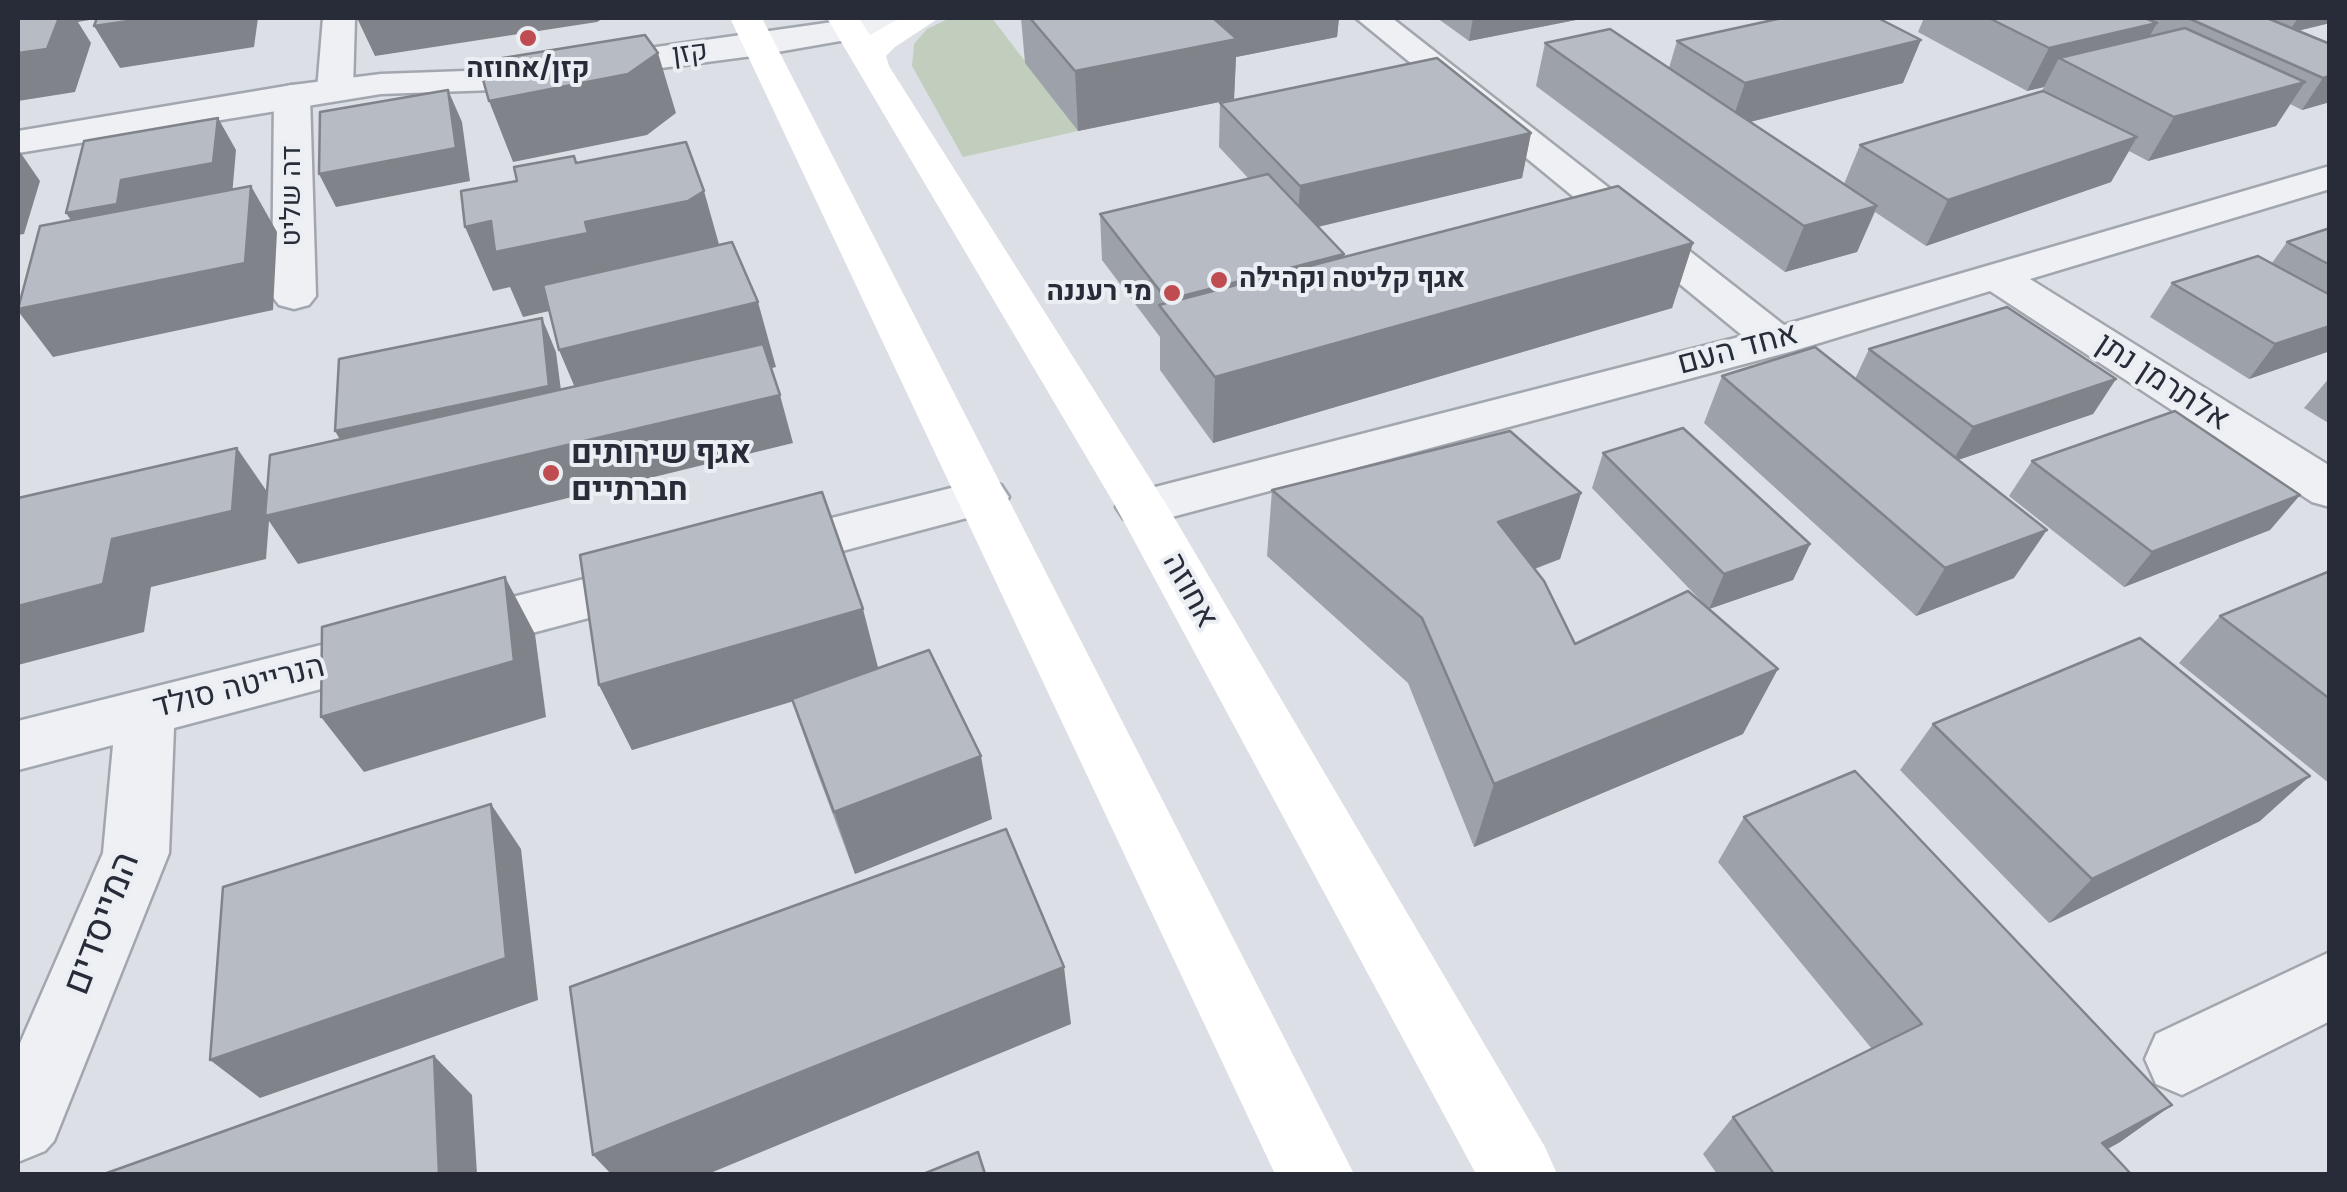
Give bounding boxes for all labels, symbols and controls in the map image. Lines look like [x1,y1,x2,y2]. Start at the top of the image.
marker: קזן/אחוזה [517,27,539,49]
street label: קזן [670,35,710,73]
place label: קזן/אחוזה [466,53,590,87]
street label: דה שליט [276,146,310,246]
place label: אגף קליטה וקהילה [1239,263,1465,297]
marker: אגף קליטה וקהילה [1208,269,1230,291]
place label: מי רעננה [1046,276,1152,310]
marker: מי רעננה [1161,282,1183,304]
street label: אחד העם [1674,316,1802,384]
street label: אלתרמן נתן [2088,326,2236,440]
place label: אגף שירותים חברתיים [571,436,751,511]
marker: אגף שירותים חברתיים [540,462,562,484]
street label: אחוזה [1153,547,1225,635]
street label: הנרייטה סולד [149,648,329,728]
street label: המייסדים [55,846,151,1002]

